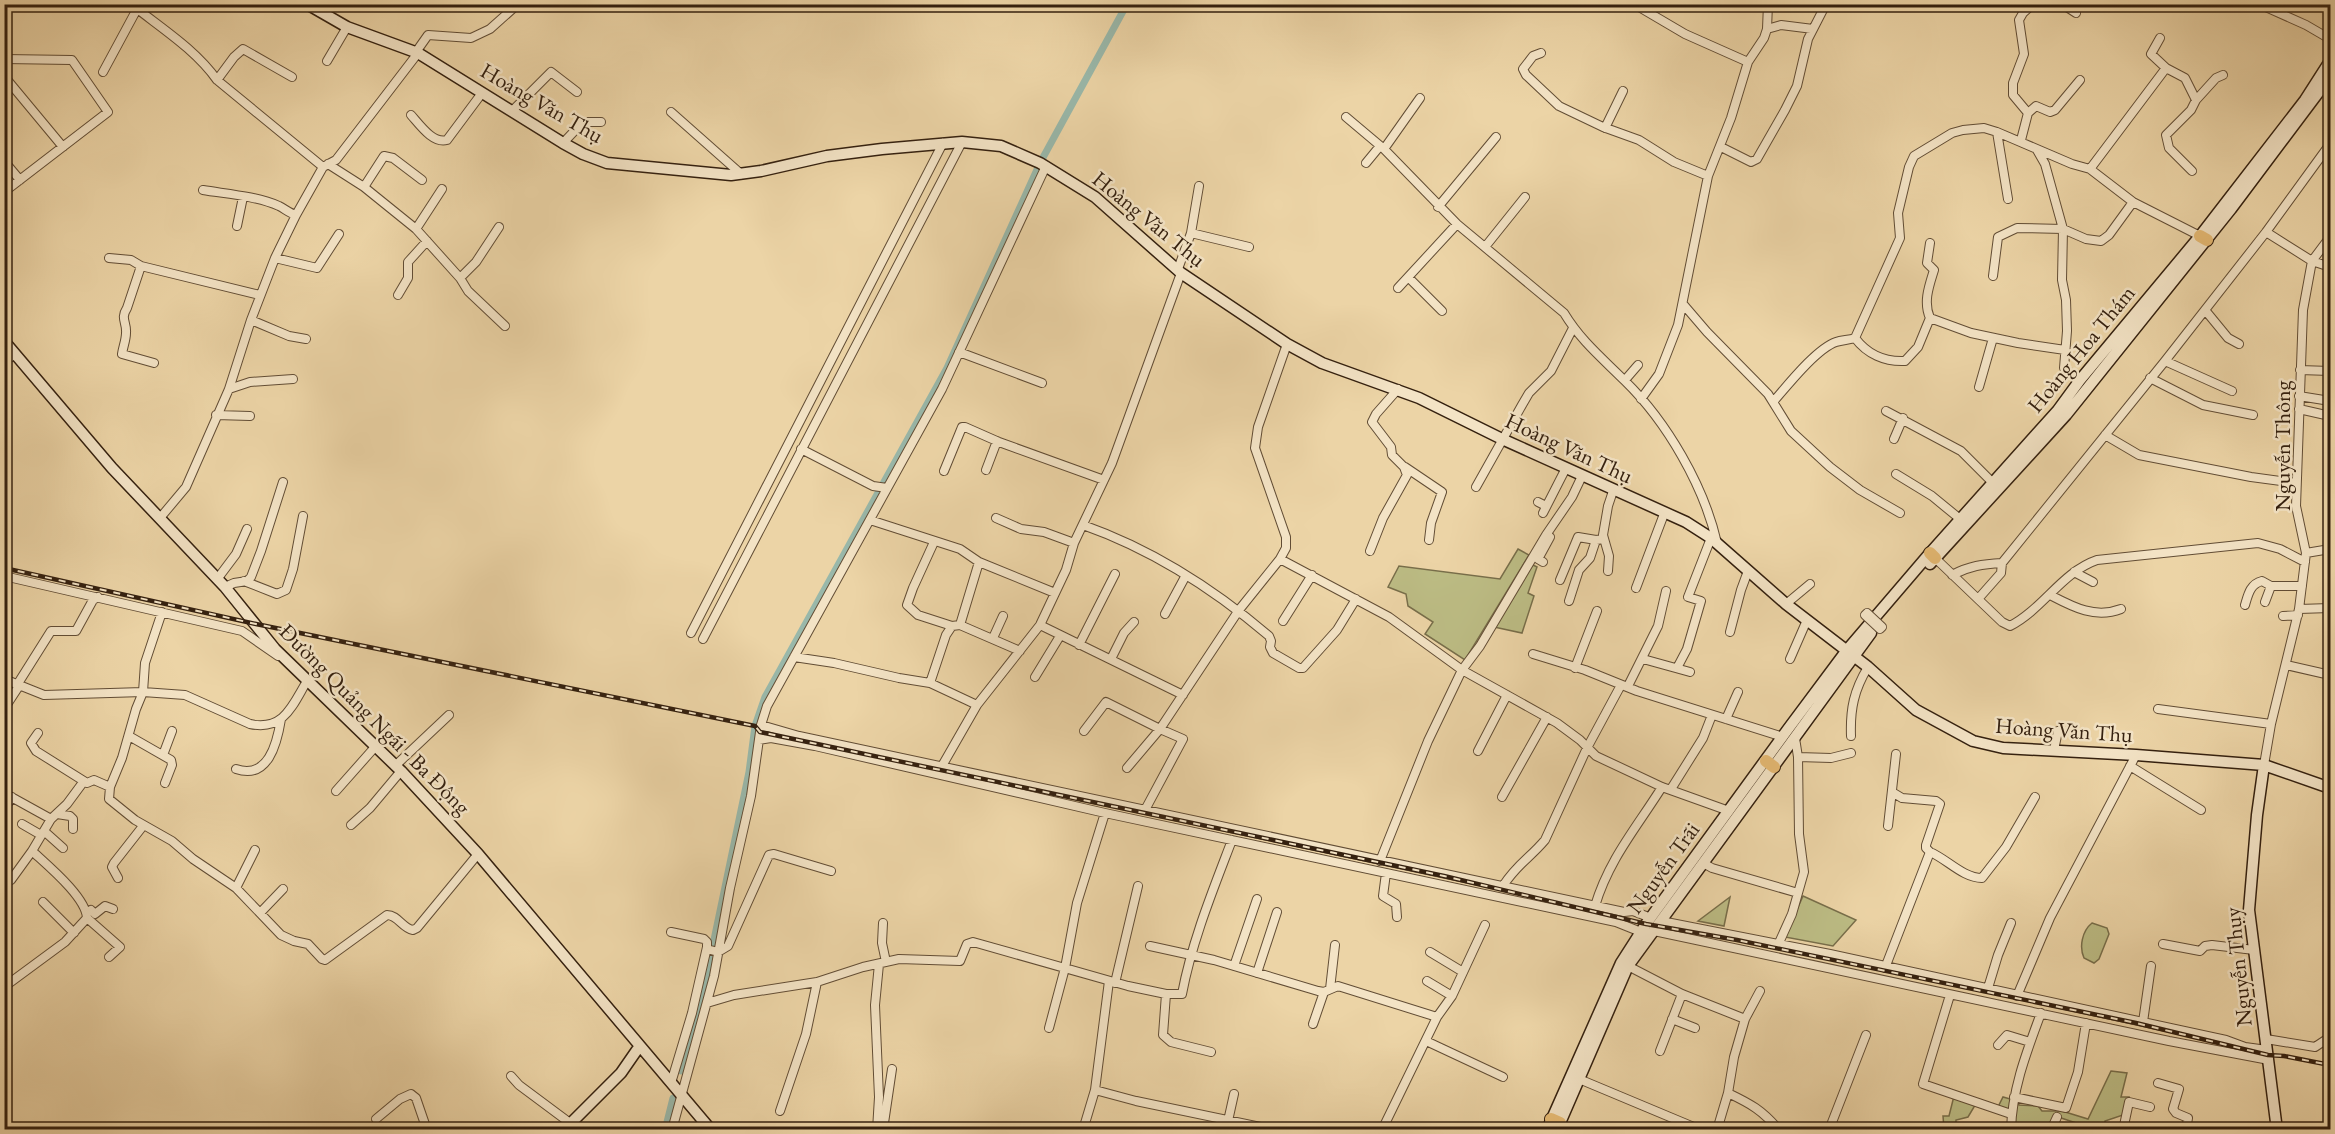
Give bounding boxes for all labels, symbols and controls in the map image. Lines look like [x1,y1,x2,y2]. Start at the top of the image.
street label: Hoàng Văn Thụ [475,56,609,150]
street label: Hoàng Văn Thụ [1086,164,1212,274]
street label: Hoàng Hoa Thám [2021,279,2141,419]
street label: Nguyễn Thông [2268,380,2297,511]
street label: Hoàng Văn Thụ [1500,406,1638,490]
street label: Đường Quảng Ngãi - Ba Động [273,617,477,821]
street label: Hoàng Văn Thụ [1994,711,2134,749]
street label: Nguyễn Trãi [1620,816,1706,920]
street label: Nguyễn Thụy [2217,906,2259,1028]

